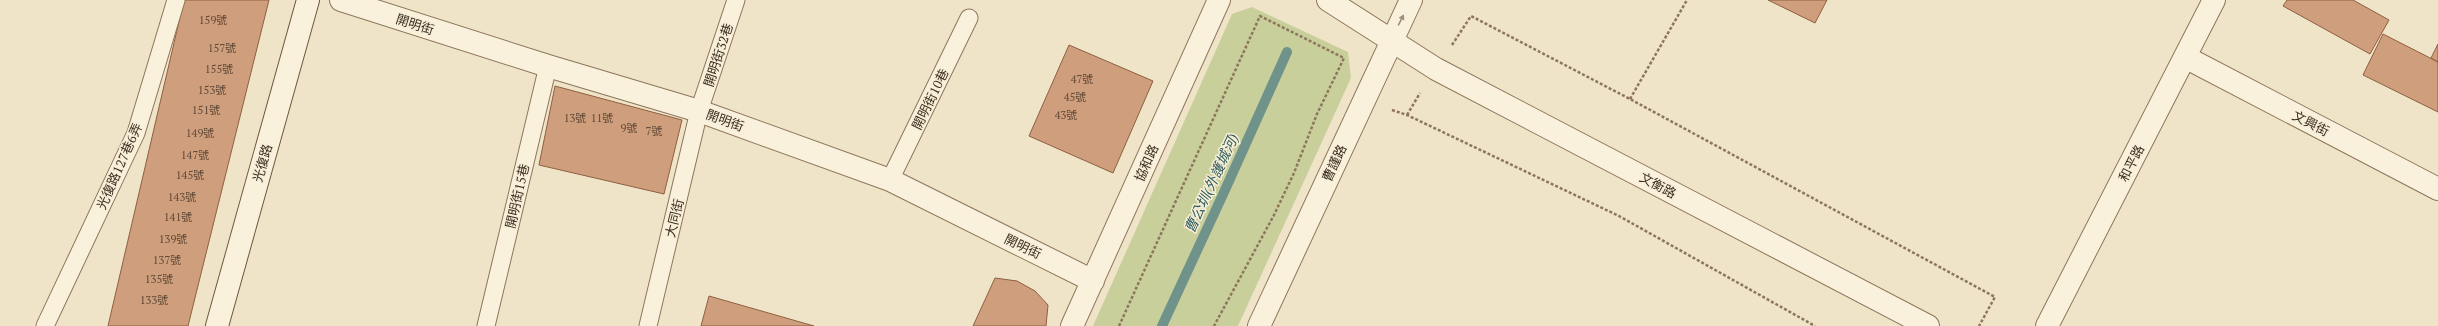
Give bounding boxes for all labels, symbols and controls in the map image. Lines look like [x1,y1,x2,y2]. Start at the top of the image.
street label: 開明街 [394,9,436,39]
house number: 159號 [199,13,227,27]
one-way arrow [1398,14,1404,25]
street label: 開明街32巷 [699,21,737,89]
house number: 157號 [208,41,236,55]
house number: 155號 [205,62,233,76]
street label: 開明街10巷 [907,65,953,133]
house number: 47號 [1071,72,1093,86]
house number: 153號 [198,83,226,97]
house number: 45號 [1064,90,1086,104]
house number: 151號 [192,103,220,117]
street label: 開明街 [704,105,746,135]
street label: 文興街 [2290,106,2332,140]
house number: 43號 [1055,108,1077,122]
house number: 13號 [564,111,586,125]
house number: 11號 [591,111,613,125]
street label: 光復路127巷6弄 [92,120,146,212]
house number: 9號 [621,121,637,135]
house number: 7號 [646,124,662,138]
house number: 149號 [186,126,214,140]
water label: 曹公圳(外護城河) [1180,130,1242,236]
street label: 光復路 [248,142,276,184]
street label: 協和路 [1130,142,1162,184]
street label: 曹謹路 [1318,142,1350,184]
street label: 和平路 [2114,142,2148,184]
house number: 147號 [181,148,209,162]
street label: 開明街15巷 [501,162,533,230]
house number: 145號 [176,168,204,182]
street label: 文衡路 [1637,168,1679,202]
house number: 143號 [168,190,196,204]
street label: 大同街 [661,197,687,239]
house number: 141號 [164,210,192,224]
street label: 開明街 [1002,229,1044,263]
house number: 139號 [159,232,187,246]
house number: 137號 [153,253,181,267]
house number: 135號 [145,272,173,286]
house number: 133號 [140,293,168,307]

